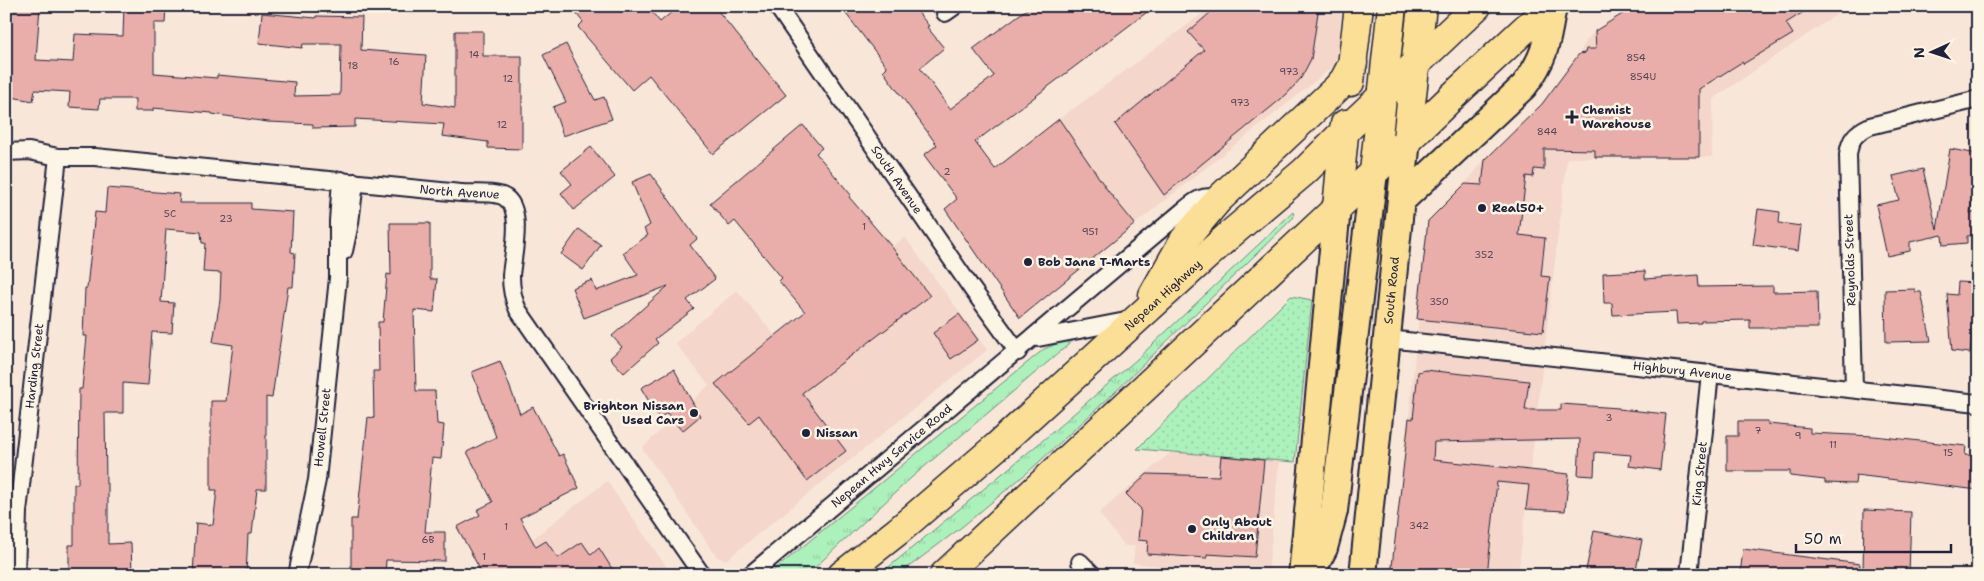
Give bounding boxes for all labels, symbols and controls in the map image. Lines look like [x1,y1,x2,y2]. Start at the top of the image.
north arrow [1906,28,1956,78]
text: N [1910,47,1928,59]
house number: 14 [469,48,479,61]
house number: 854 [1626,51,1646,64]
house number: 16 [389,55,399,68]
house number: 18 [347,59,359,72]
house number: 973 [1279,65,1299,78]
house number: 854U [1630,70,1656,83]
house number: 12 [503,72,513,85]
house number: 973 [1230,96,1250,109]
place label: Chemist Warehouse [1582,102,1651,132]
marker: Chemist Warehouse [1566,111,1578,123]
house number: 12 [497,118,507,131]
house number: 844 [1537,125,1557,138]
street label: South Avenue [868,142,926,217]
house number: 2 [944,165,951,178]
street label: North Avenue [419,181,502,203]
place label: Real50+ [1492,200,1544,216]
marker: Real50+ [1476,202,1488,214]
house number: 5C [164,207,176,220]
house number: 23 [219,212,233,225]
street label: Reynolds Street [1840,214,1860,306]
house number: 1 [862,220,866,233]
house number: 951 [1082,225,1098,238]
house number: 352 [1474,248,1494,261]
place label: Bob Jane T-Marts [1038,254,1150,270]
marker: Bob Jane T-Marts [1022,256,1034,268]
street label: Nepean Highway [1121,256,1205,334]
street label: South Road [1380,256,1403,325]
house number: 350 [1429,295,1449,308]
street label: Harding Street [22,322,47,410]
street label: Highbury Avenue [1632,358,1733,384]
street label: Howell Street [310,387,335,468]
place label: Brighton Nissan Used Cars [584,398,684,428]
street label: Nepean Hwy Service Road [828,400,956,511]
marker: Brighton Nissan Used Cars [688,407,700,419]
house number: 3 [1606,411,1613,424]
house number: 7 [1755,424,1762,437]
place label: Nissan [816,425,858,441]
marker: Nissan [800,427,812,439]
house number: 9 [1795,429,1802,442]
house number: 11 [1829,438,1837,451]
street label: King Street [1688,440,1711,507]
house number: 15 [1943,446,1953,459]
place label: Only About Children [1202,514,1272,544]
house number: 342 [1409,519,1429,532]
house number: 1 [504,520,508,533]
scale bar [1796,521,1952,553]
marker: Only About Children [1186,523,1198,535]
text: 50 m [1804,529,1842,549]
house number: 6B [422,533,435,546]
house number: 1 [482,550,486,563]

